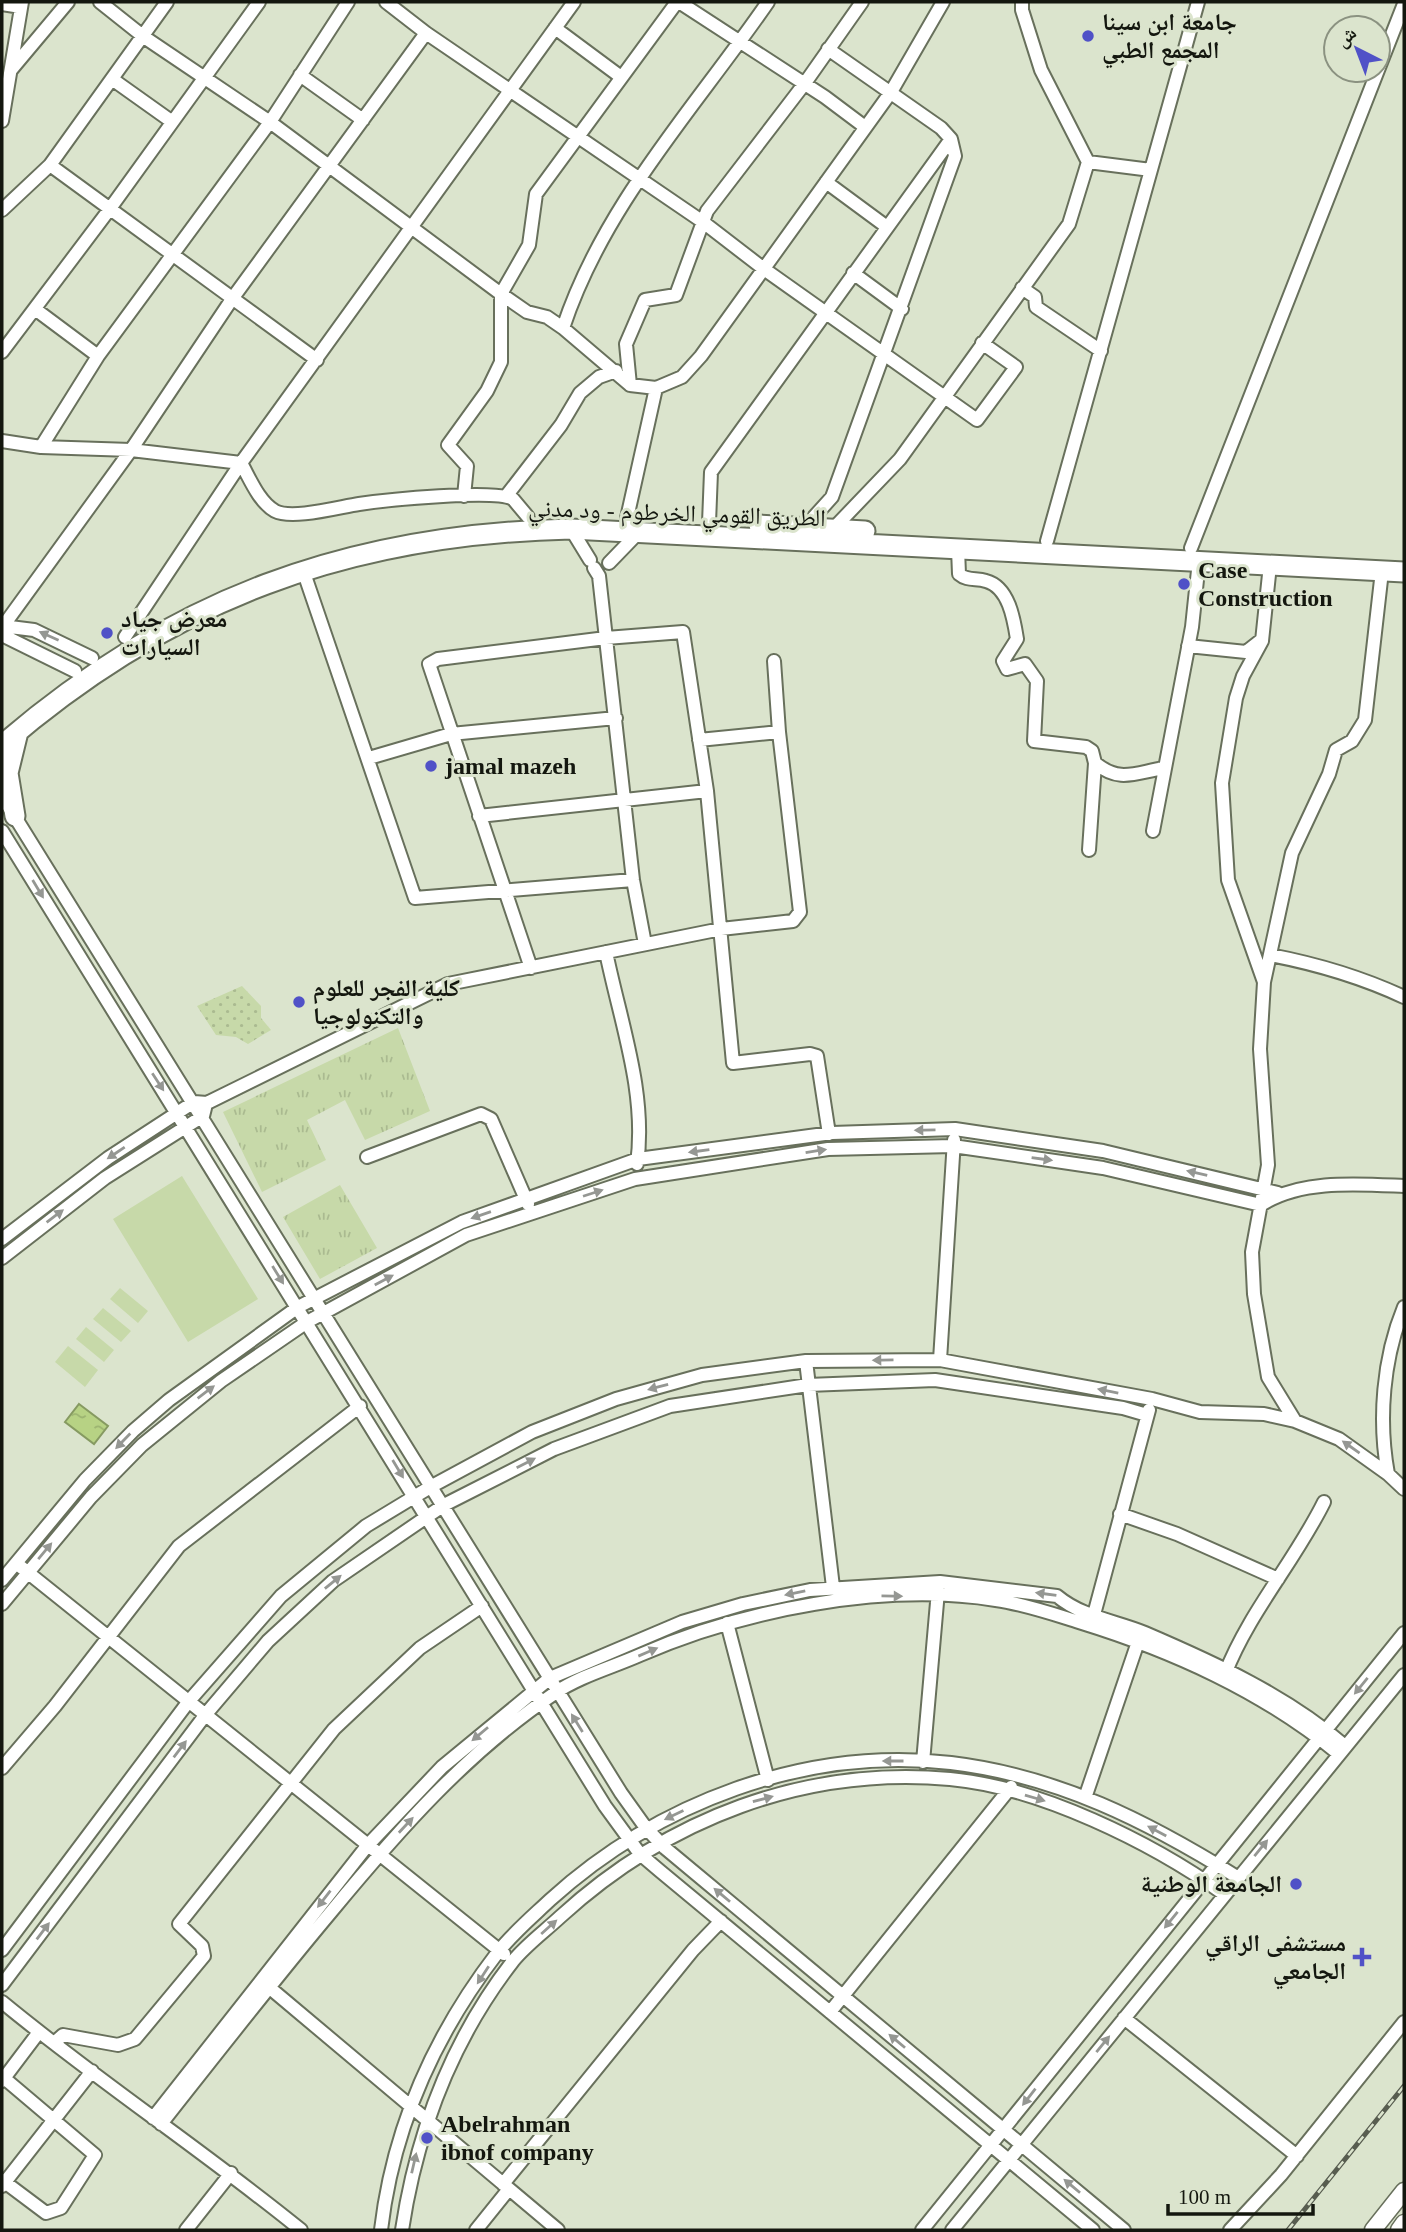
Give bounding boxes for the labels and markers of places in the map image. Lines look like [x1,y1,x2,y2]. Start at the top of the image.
place label: جامعة ابن سينا المجمع الطبي [1102,9,1237,69]
marker: جامعة ابن سينا المجمع الطبي [1080,28,1096,44]
place label: Case Construction [1198,557,1333,611]
marker: Case Construction [1176,576,1192,592]
place label: معرض جياد السيارات [121,606,227,661]
marker: معرض جياد السيارات [99,625,115,641]
place label: jamal mazeh [444,753,576,779]
marker: jamal mazeh [423,758,439,774]
place label: كلية الفجر للعلوم والتكنولوجيا [313,975,460,1030]
marker: كلية الفجر للعلوم والتكنولوجيا [291,994,307,1010]
place label: الجامعة الوطنية [1141,1871,1282,1898]
marker: الجامعة الوطنية [1288,1876,1304,1892]
place label: مستشفى الراقي الجامعي [1205,1930,1346,1990]
marker: مستشفى الراقي الجامعي [1352,1947,1372,1967]
place label: Abelrahman ibnof company [441,2111,594,2165]
marker: Abelrahman ibnof company [419,2130,435,2146]

